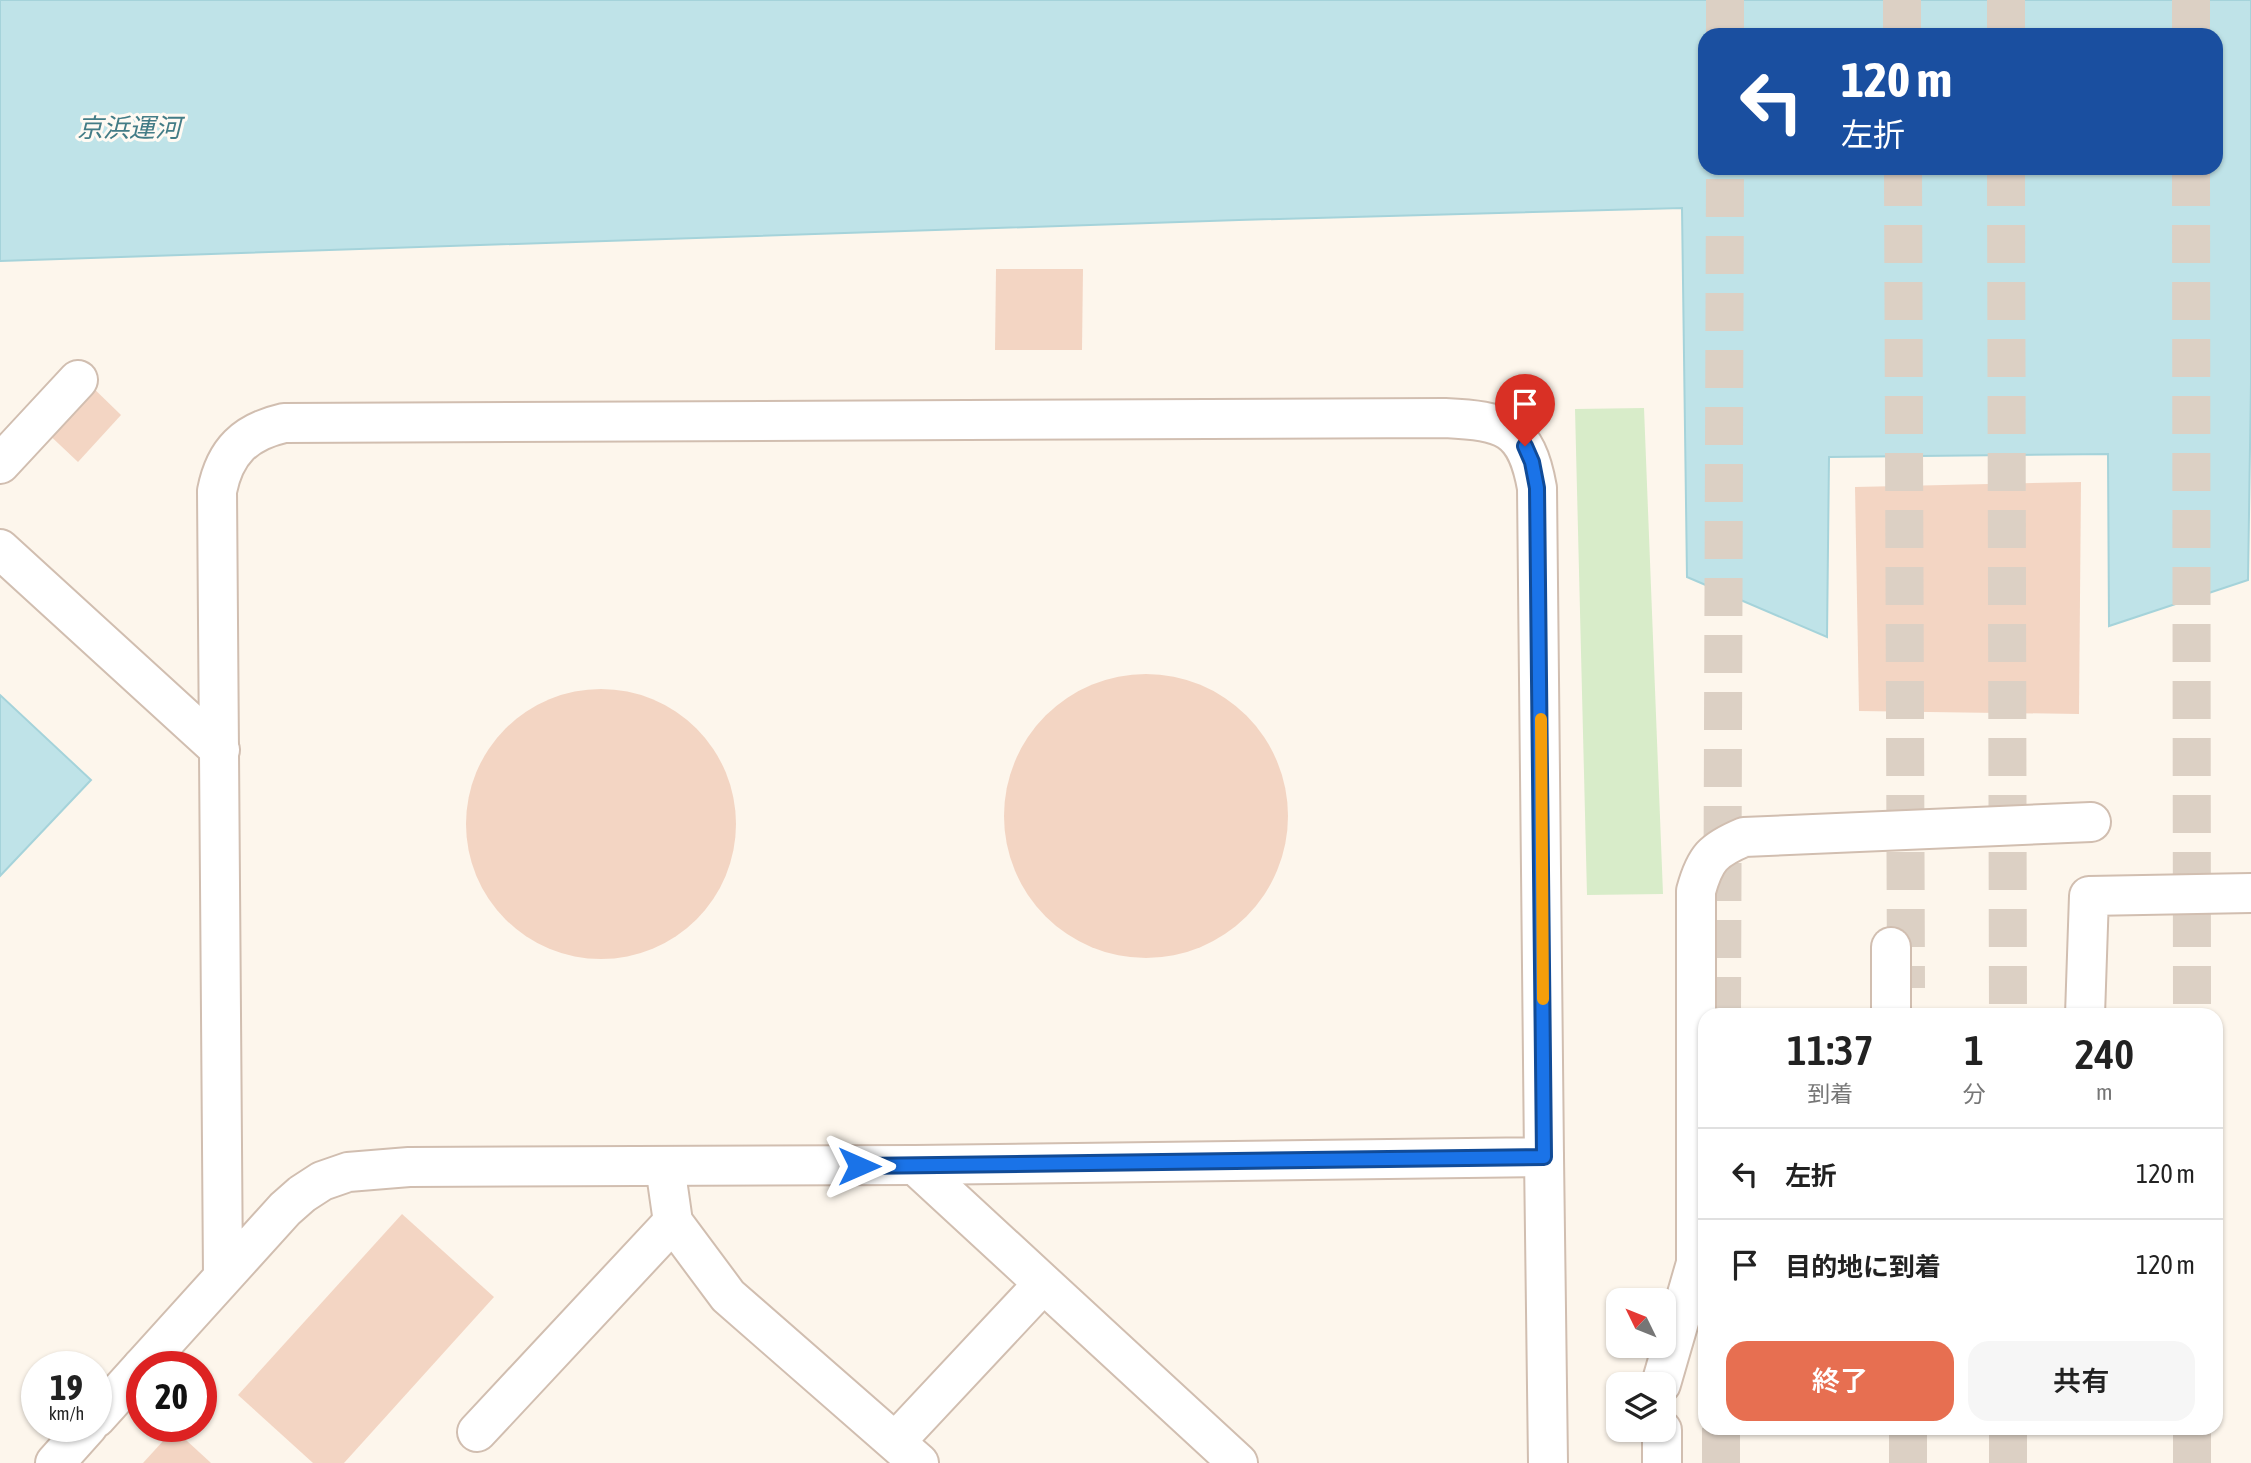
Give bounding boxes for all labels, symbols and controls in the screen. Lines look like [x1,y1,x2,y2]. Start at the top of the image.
text: 120 m [1841,51,1952,107]
icon: left [1726,56,1817,147]
water label: 京浜運河 [77,113,186,143]
text: 左折 [1841,116,1905,153]
pin [1495,374,1555,446]
icon: arrive [1506,385,1544,423]
text: 11:37 [1787,1026,1874,1074]
text: 1 [1964,1026,1984,1074]
text: 240 [2075,1030,2134,1078]
text: m [2096,1079,2113,1105]
text: 到着 [1807,1081,1853,1107]
text: 分 [1963,1081,1986,1107]
position arrow [822,1129,896,1203]
icon: left [1726,1155,1764,1193]
text: 120 m [2136,1159,2195,1189]
text: 左折 [1785,1161,1837,1191]
icon: arrive [1726,1246,1764,1284]
text: 120 m [2136,1250,2195,1280]
text: 目的地に到着 [1785,1252,1941,1282]
north arrow [1606,1288,1676,1358]
map controls [1606,1288,1676,1442]
button: 終了 [1726,1341,1954,1421]
button: 共有 [1968,1341,2195,1421]
speed limit sign: 20 [126,1351,217,1442]
text: 19 [50,1367,83,1407]
button: layers [1606,1372,1676,1442]
text: km/h [49,1403,84,1424]

